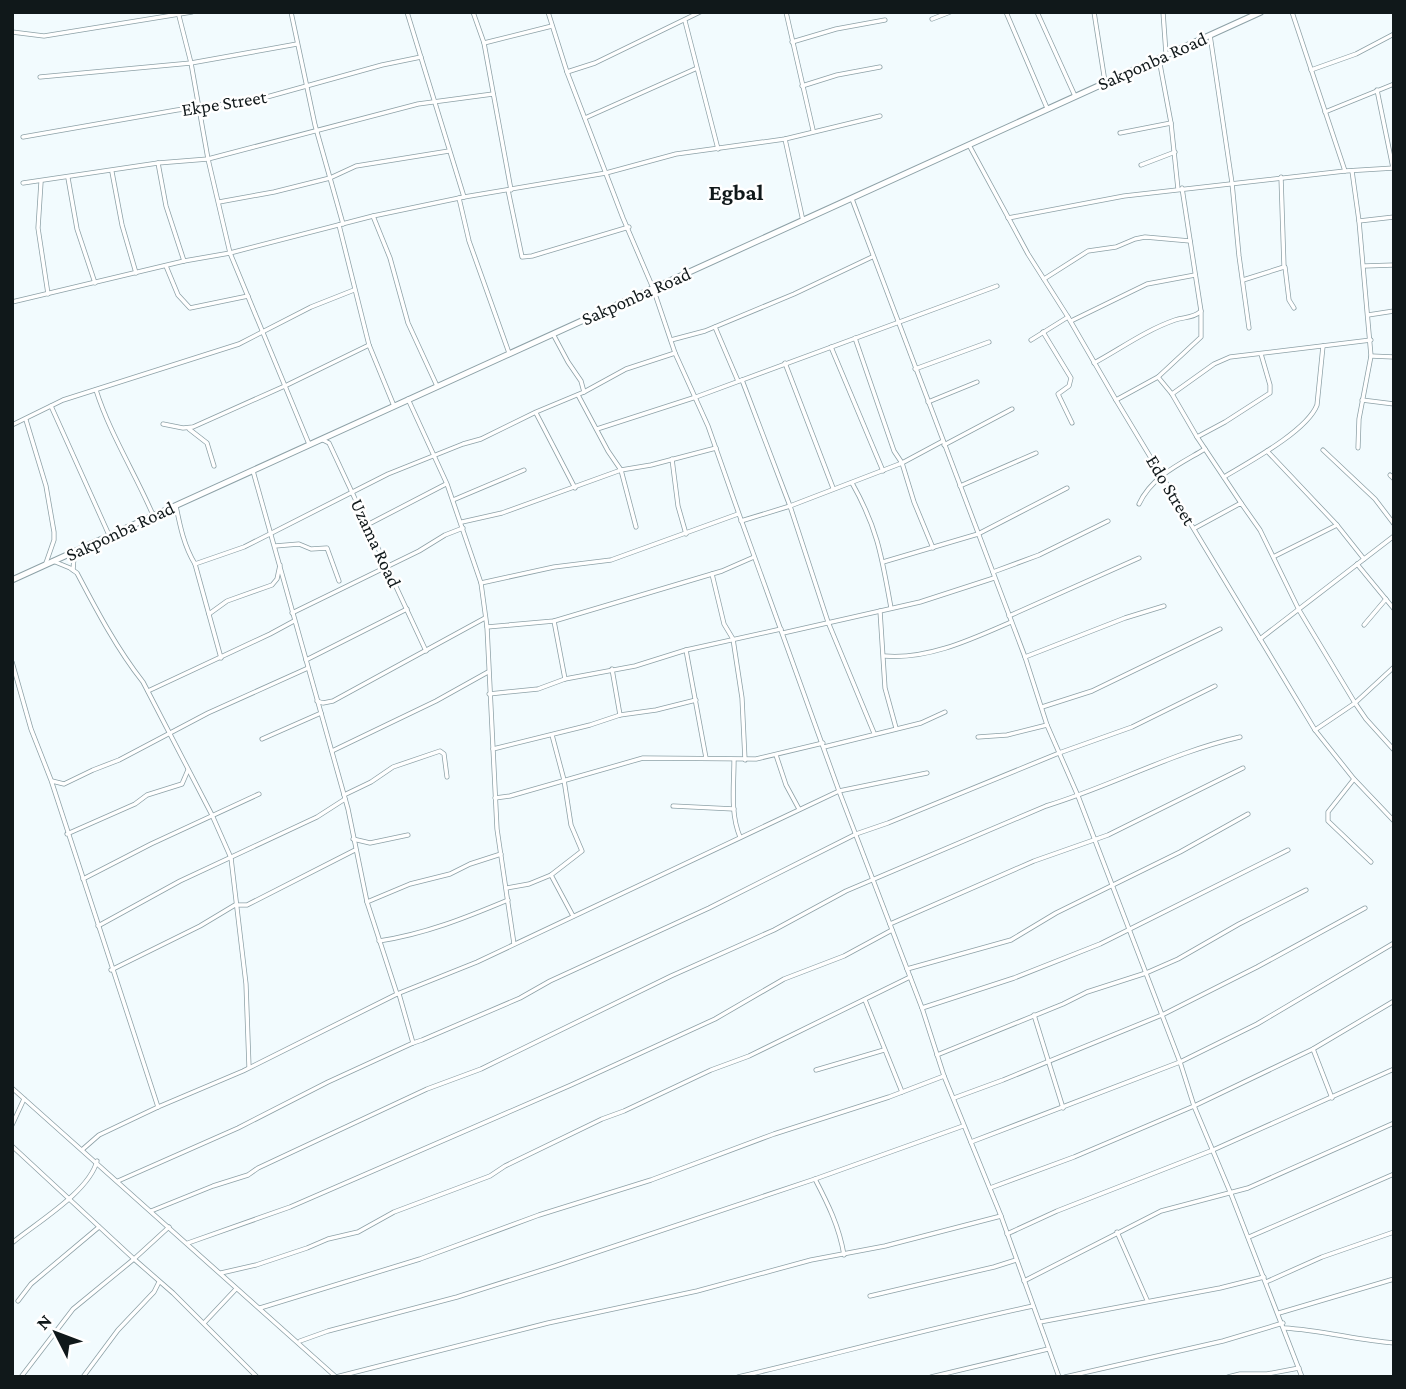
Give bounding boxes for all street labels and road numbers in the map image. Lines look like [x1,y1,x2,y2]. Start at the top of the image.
street label: Sakponba Road [1094,28,1210,94]
street label: Ekpe Street [180,86,269,120]
street label: Sakponba Road [578,263,694,329]
street label: Edo Street [1142,451,1200,529]
street label: Uzama Road [346,495,406,591]
street label: Sakponba Road [63,497,177,565]

